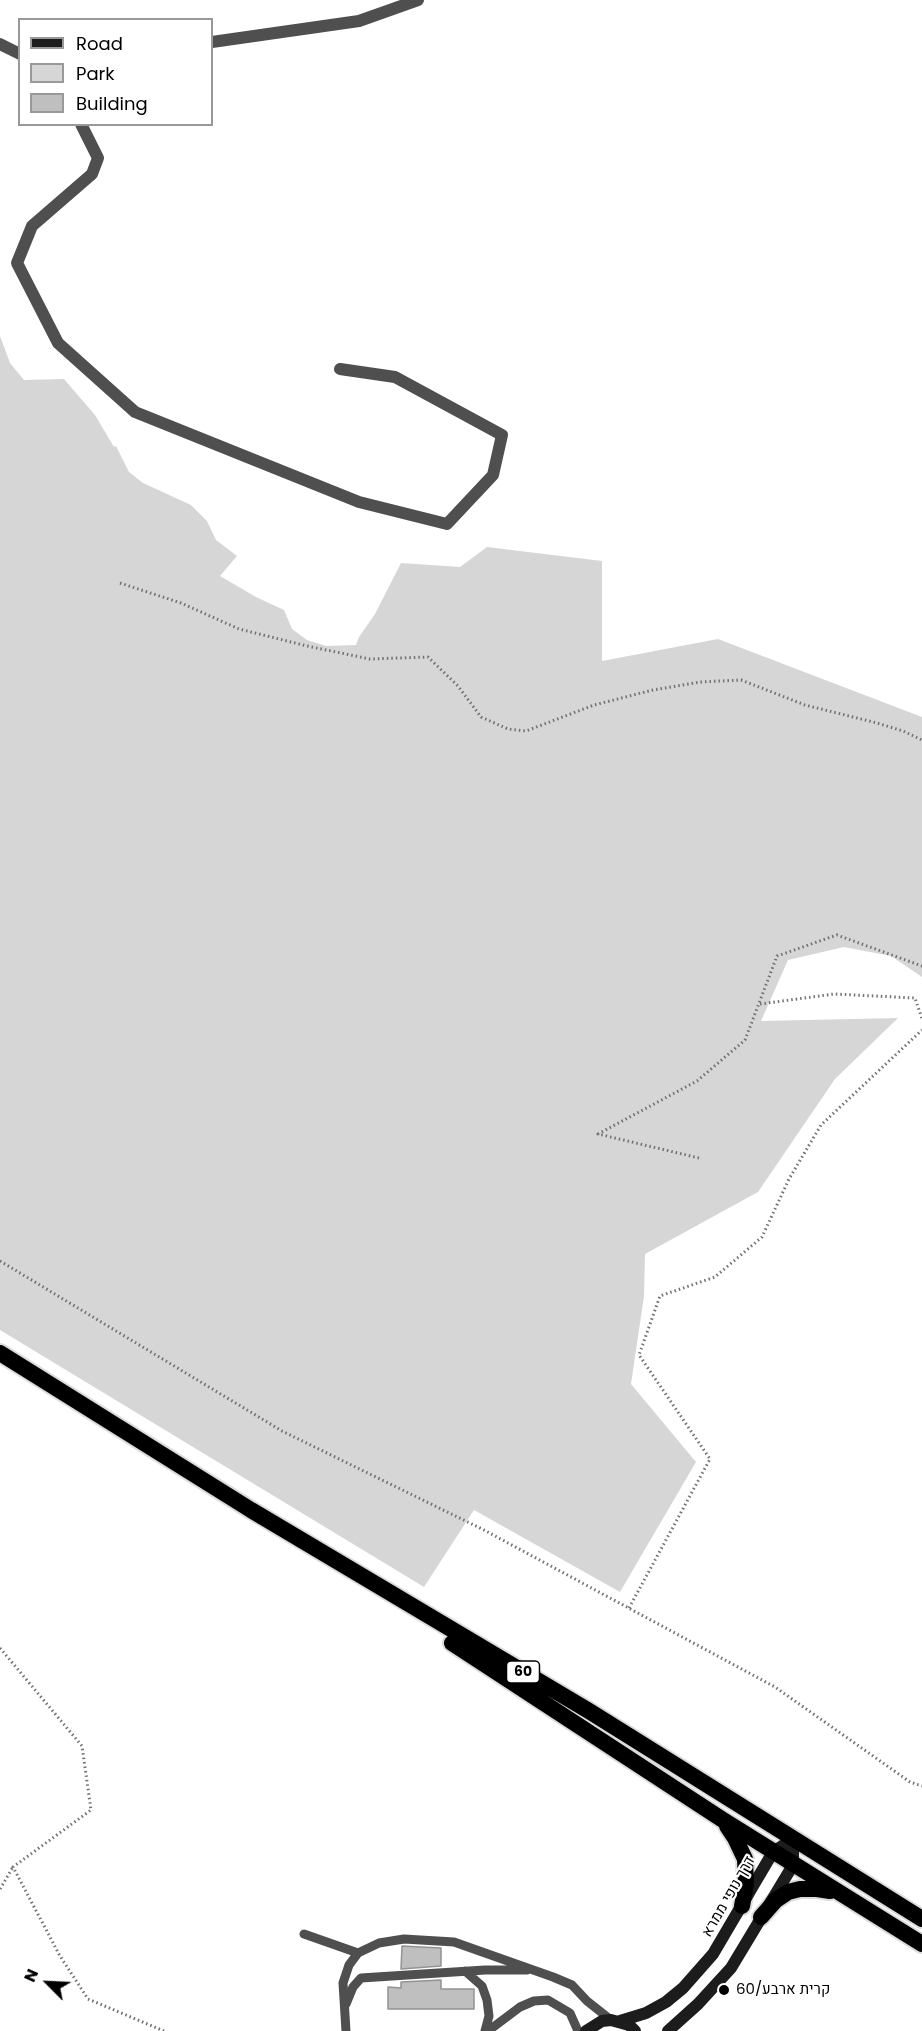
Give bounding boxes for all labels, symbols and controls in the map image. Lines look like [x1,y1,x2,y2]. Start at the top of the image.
legend [18,18,213,126]
text: Road [76,31,123,56]
text: Park [76,61,115,86]
text: Building [76,91,148,116]
road number: 60 [506,1661,540,1683]
street label: דרך נופי ממרא [699,1853,759,1941]
north arrow [18,1953,78,2013]
text: N [18,1965,44,1986]
place label: קרית ארבע/60 [736,1981,830,1999]
marker: קרית ארבע/60 [717,1983,731,1997]

